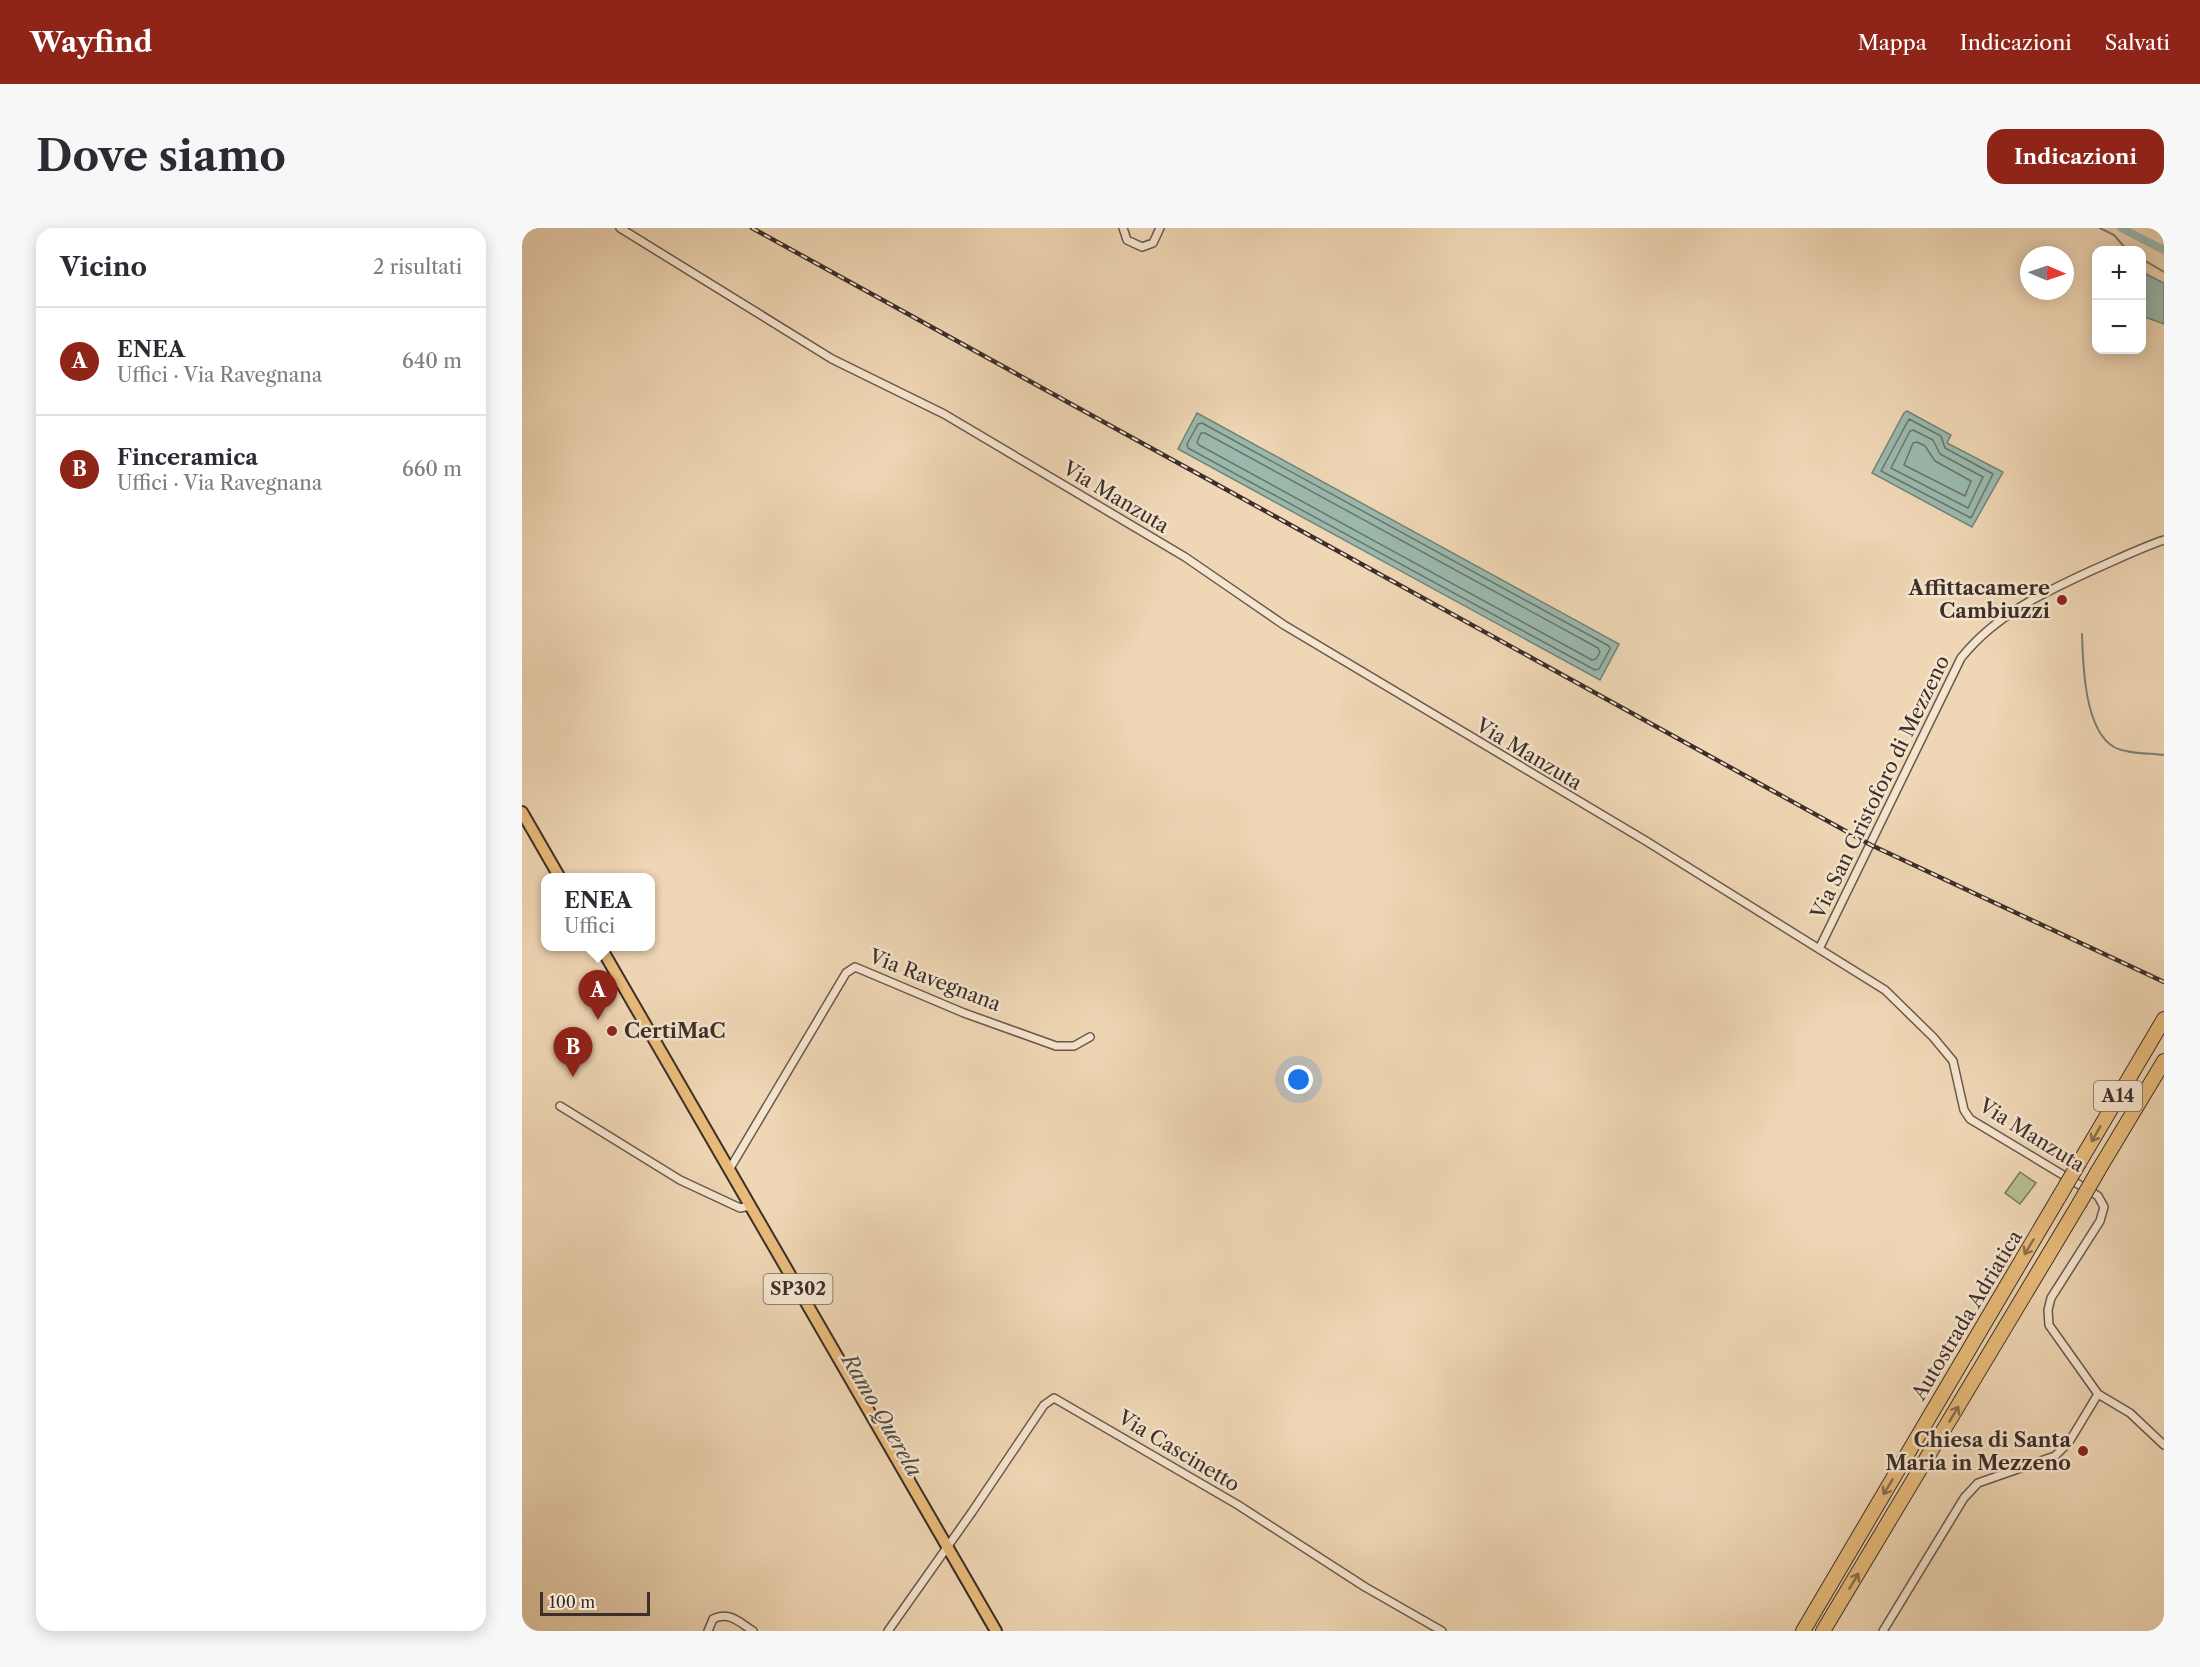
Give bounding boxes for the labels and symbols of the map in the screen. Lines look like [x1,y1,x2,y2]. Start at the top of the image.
north arrow [2020,246,2074,300]
street label: Via Manzuta [1058,455,1174,538]
place label: Affittacamere Cambiuzzi [1908,576,2050,623]
marker: Affittacamere Cambiuzzi [2055,593,2069,607]
street label: Via San Cristoforo di Mezzeno [1805,651,1954,924]
street label: Via Manzuta [1471,712,1587,795]
street label: Via Ravegnana [865,944,1005,1016]
pin: A [578,970,618,1020]
place label: CertiMaC [624,1019,726,1043]
marker: CertiMaC [605,1024,619,1038]
pin: B [554,1028,592,1077]
your location [1284,1065,1313,1094]
road number: A14 [2094,1081,2142,1111]
street label: Via Manzuta [1974,1093,2089,1177]
one-way arrow [2089,1125,2101,1142]
street label: Autostrada Adriatica [1906,1225,2027,1405]
one-way arrow [2023,1238,2035,1255]
road number: SP302 [764,1274,832,1304]
water label: Ramo Querela [836,1347,927,1481]
street label: Via Cascinetto [1113,1405,1244,1497]
one-way arrow [1948,1406,1960,1423]
place label: Chiesa di Santa Maria in Mezzeno [1886,1428,2071,1475]
marker: Chiesa di Santa Maria in Mezzeno [2076,1444,2090,1458]
one-way arrow [1881,1479,1893,1496]
one-way arrow [1848,1573,1860,1590]
scale bar [540,1589,650,1616]

